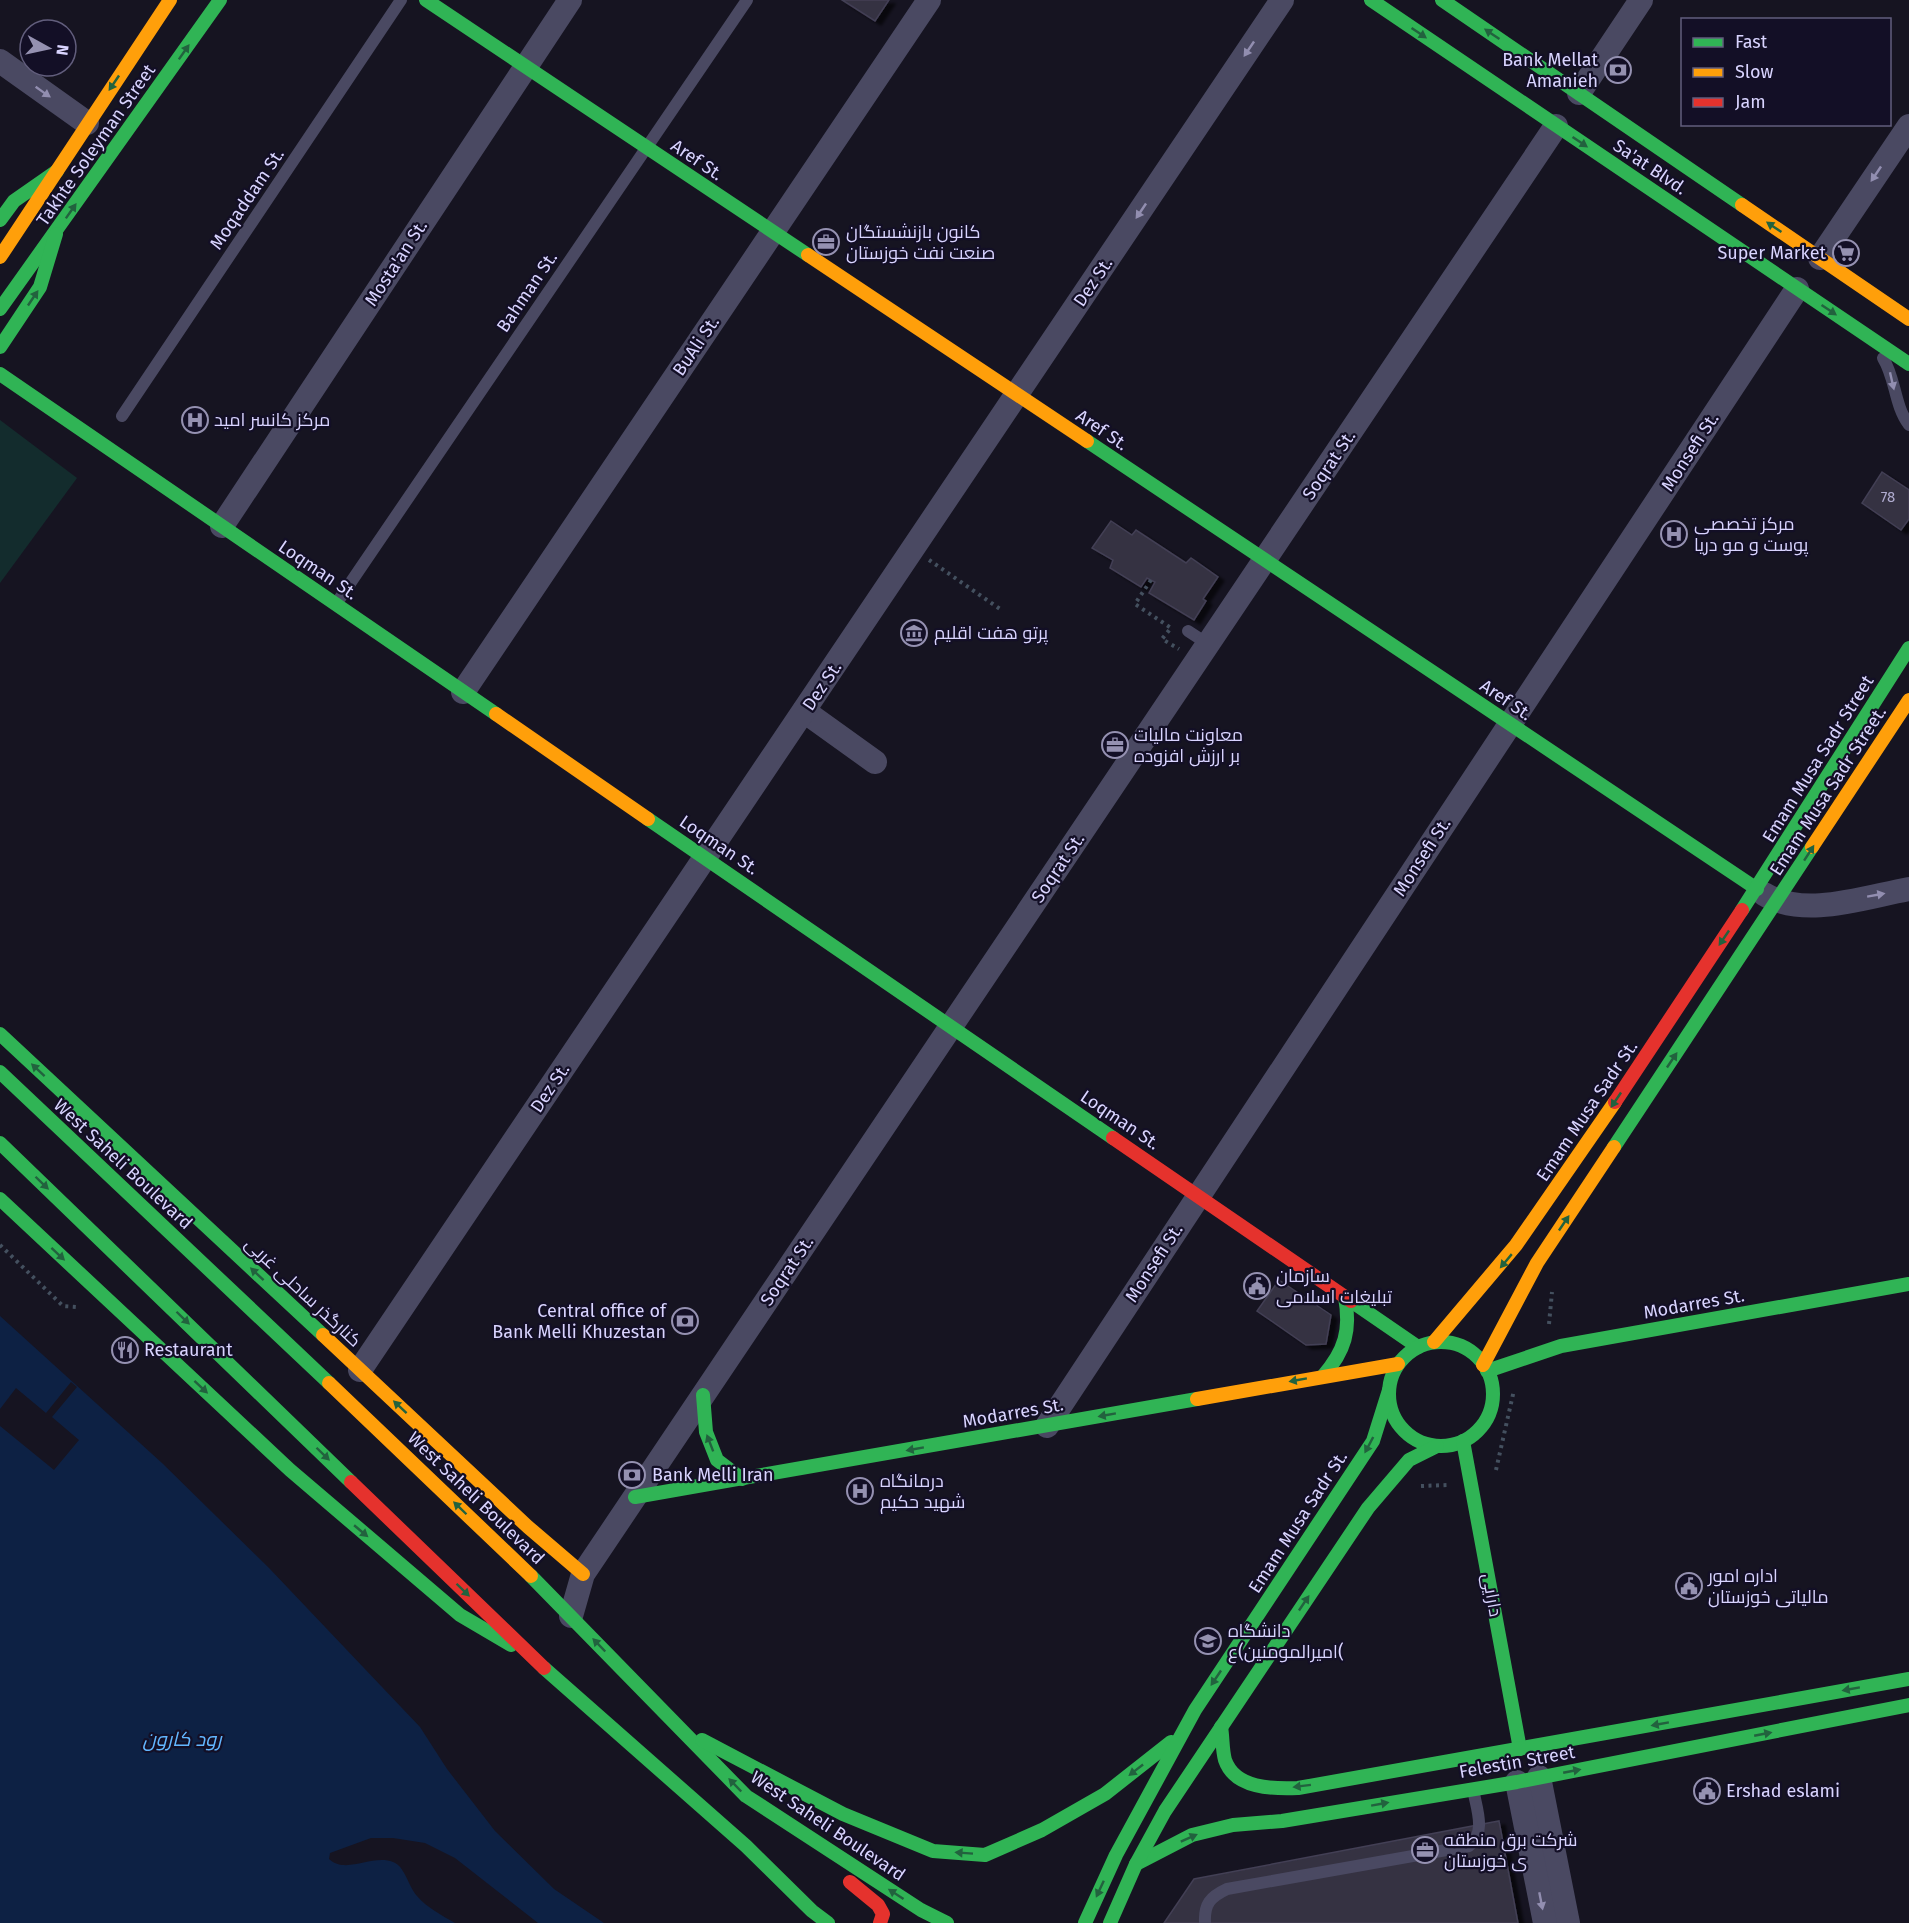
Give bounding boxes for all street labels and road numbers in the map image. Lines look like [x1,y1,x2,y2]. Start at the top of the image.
street label: Takhte Soleyman Street [32,60,160,230]
street label: Sa'at Blvd. [1609,134,1691,200]
street label: Aref St. [667,135,727,185]
street label: Moqaddam St. [205,144,289,254]
street label: Mosta'an St. [360,216,432,310]
street label: Bahman St. [492,247,562,337]
street label: Dez St. [1069,253,1117,311]
street label: BuAli St. [668,312,724,380]
street label: Aref St. [1072,405,1132,455]
street label: Monsefi St. [1657,409,1723,495]
street label: Soqrat St. [1298,426,1360,504]
street label: Loqman St. [274,535,362,605]
street label: Dez St. [798,657,846,715]
street label: Emam Musa Sadr Street [1758,671,1879,847]
street label: Aref St. [1476,675,1536,725]
street label: Emam Musa Sadr Street. [1765,702,1891,880]
street label: Loqman St. [675,810,763,880]
street label: Monsefi St. [1389,814,1455,900]
street label: Soqrat St. [1027,829,1089,907]
street label: Emam Musa Sadr St. [1532,1036,1642,1186]
street label: Dez St. [526,1059,574,1117]
street label: Loqman St. [1076,1085,1164,1155]
street label: West Saheli Boulevard [49,1094,197,1234]
street label: Monsefi St. [1121,1220,1187,1306]
street label: کنارگذر ساحلی غربی [240,1232,366,1352]
street label: Soqrat St. [756,1232,818,1310]
street label: Modarres St. [1642,1284,1746,1324]
street label: Modarres St. [961,1393,1065,1433]
street label: West Saheli Boulevard [403,1427,549,1569]
street label: Emam Musa Sadr St. [1244,1447,1352,1597]
street label: دارایی [1477,1572,1507,1618]
street label: Felestin Street [1457,1741,1577,1783]
street label: West Saheli Boulevard [747,1766,909,1886]

